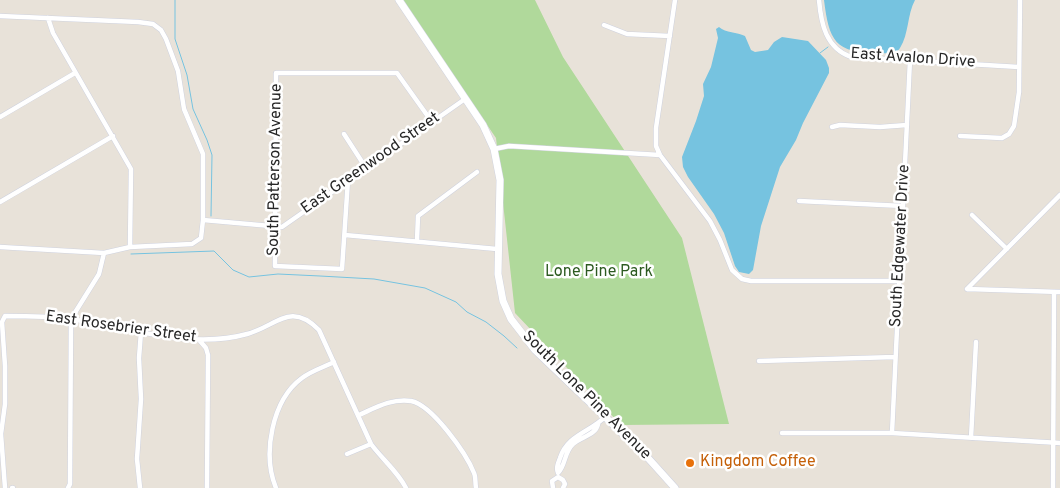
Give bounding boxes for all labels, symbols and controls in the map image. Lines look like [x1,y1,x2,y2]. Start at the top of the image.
street label: East Avalon Drive [850,45,976,73]
street label: South Patterson Avenue [265,84,287,256]
street label: East Greenwood Street [298,109,444,219]
street label: South Edgewater Drive [887,164,915,328]
park label: Lone Pine Park [545,263,653,283]
street label: East Rosebrier Street [44,308,198,348]
street label: South Lone Pine Avenue [518,328,654,464]
place label: Kingdom Coffee [700,453,816,473]
marker: Kingdom Coffee [684,457,696,469]

